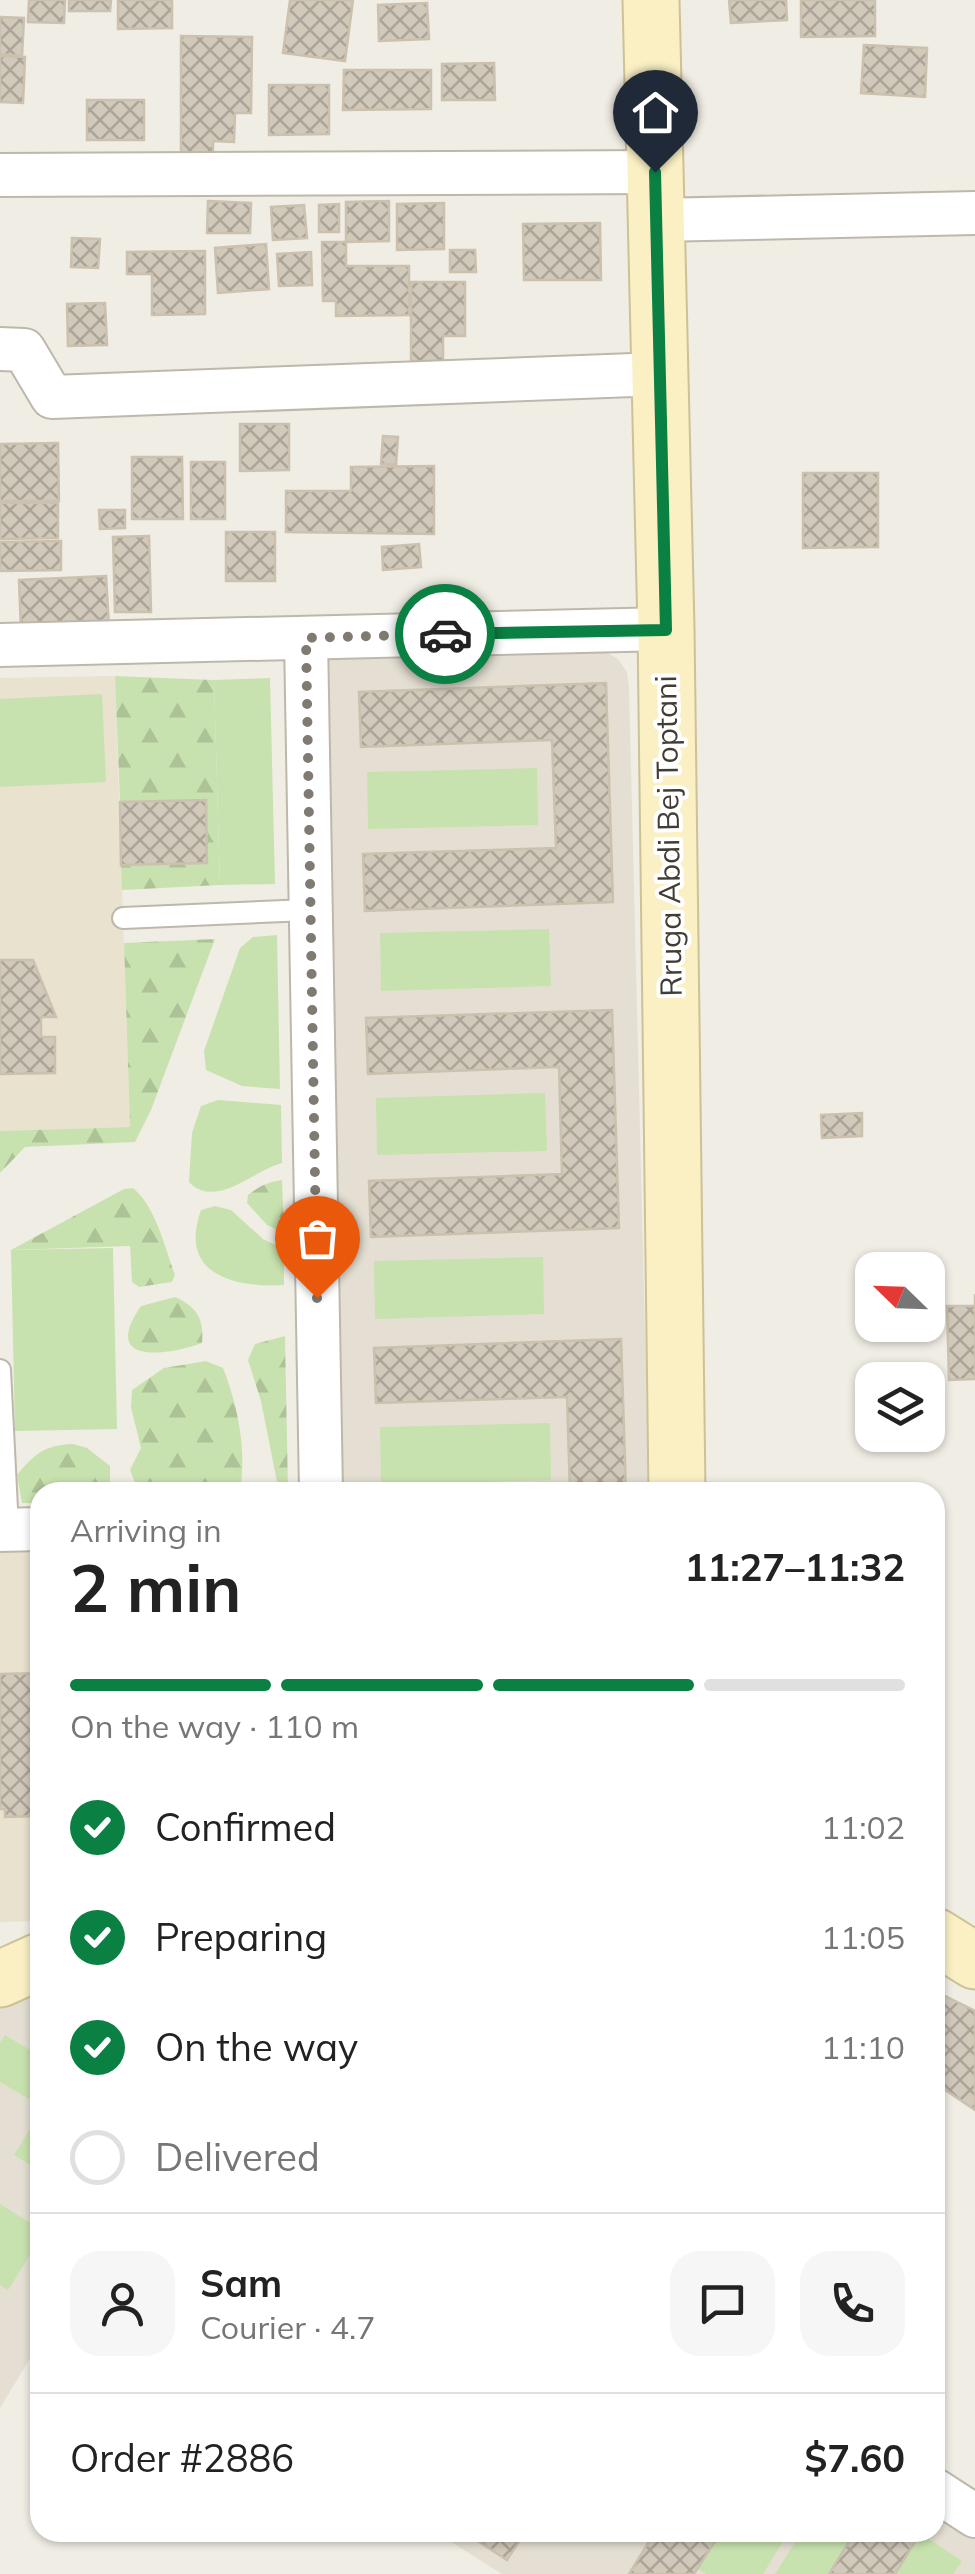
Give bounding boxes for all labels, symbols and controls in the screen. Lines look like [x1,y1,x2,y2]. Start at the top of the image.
pin [613,70,698,173]
icon: home [628,85,683,140]
courier [395,584,495,684]
icon: car [418,607,473,662]
street label: Rruga Abdi Bej Toptani [646,675,690,997]
pin [275,1196,360,1299]
icon: bag [290,1211,345,1266]
north arrow [855,1252,945,1342]
map controls [855,1252,945,1452]
button: layers [855,1362,945,1452]
text: Arriving in [70,1510,222,1550]
text: 11:27–11:32 [685,1543,905,1591]
text: 2 min [70,1547,241,1628]
text: On the way · 110 m [70,1706,359,1746]
icon: check [70,1800,125,1855]
text: Confirmed [155,1803,336,1851]
text: 11:02 [821,1807,905,1847]
icon: check [70,1910,125,1965]
text: Preparing [155,1913,327,1961]
text: 11:05 [821,1917,905,1957]
icon: check [70,2020,125,2075]
text: On the way [155,2023,358,2071]
text: 11:10 [821,2027,905,2067]
text: Delivered [155,2133,320,2181]
button: person [70,2251,175,2356]
button: chat [670,2251,775,2356]
button: phone [800,2251,905,2356]
text: Sam [200,2259,282,2307]
text: Courier · 4.7 [200,2307,376,2347]
text: Order #2886 [70,2434,294,2482]
text: $7.60 [804,2434,905,2482]

